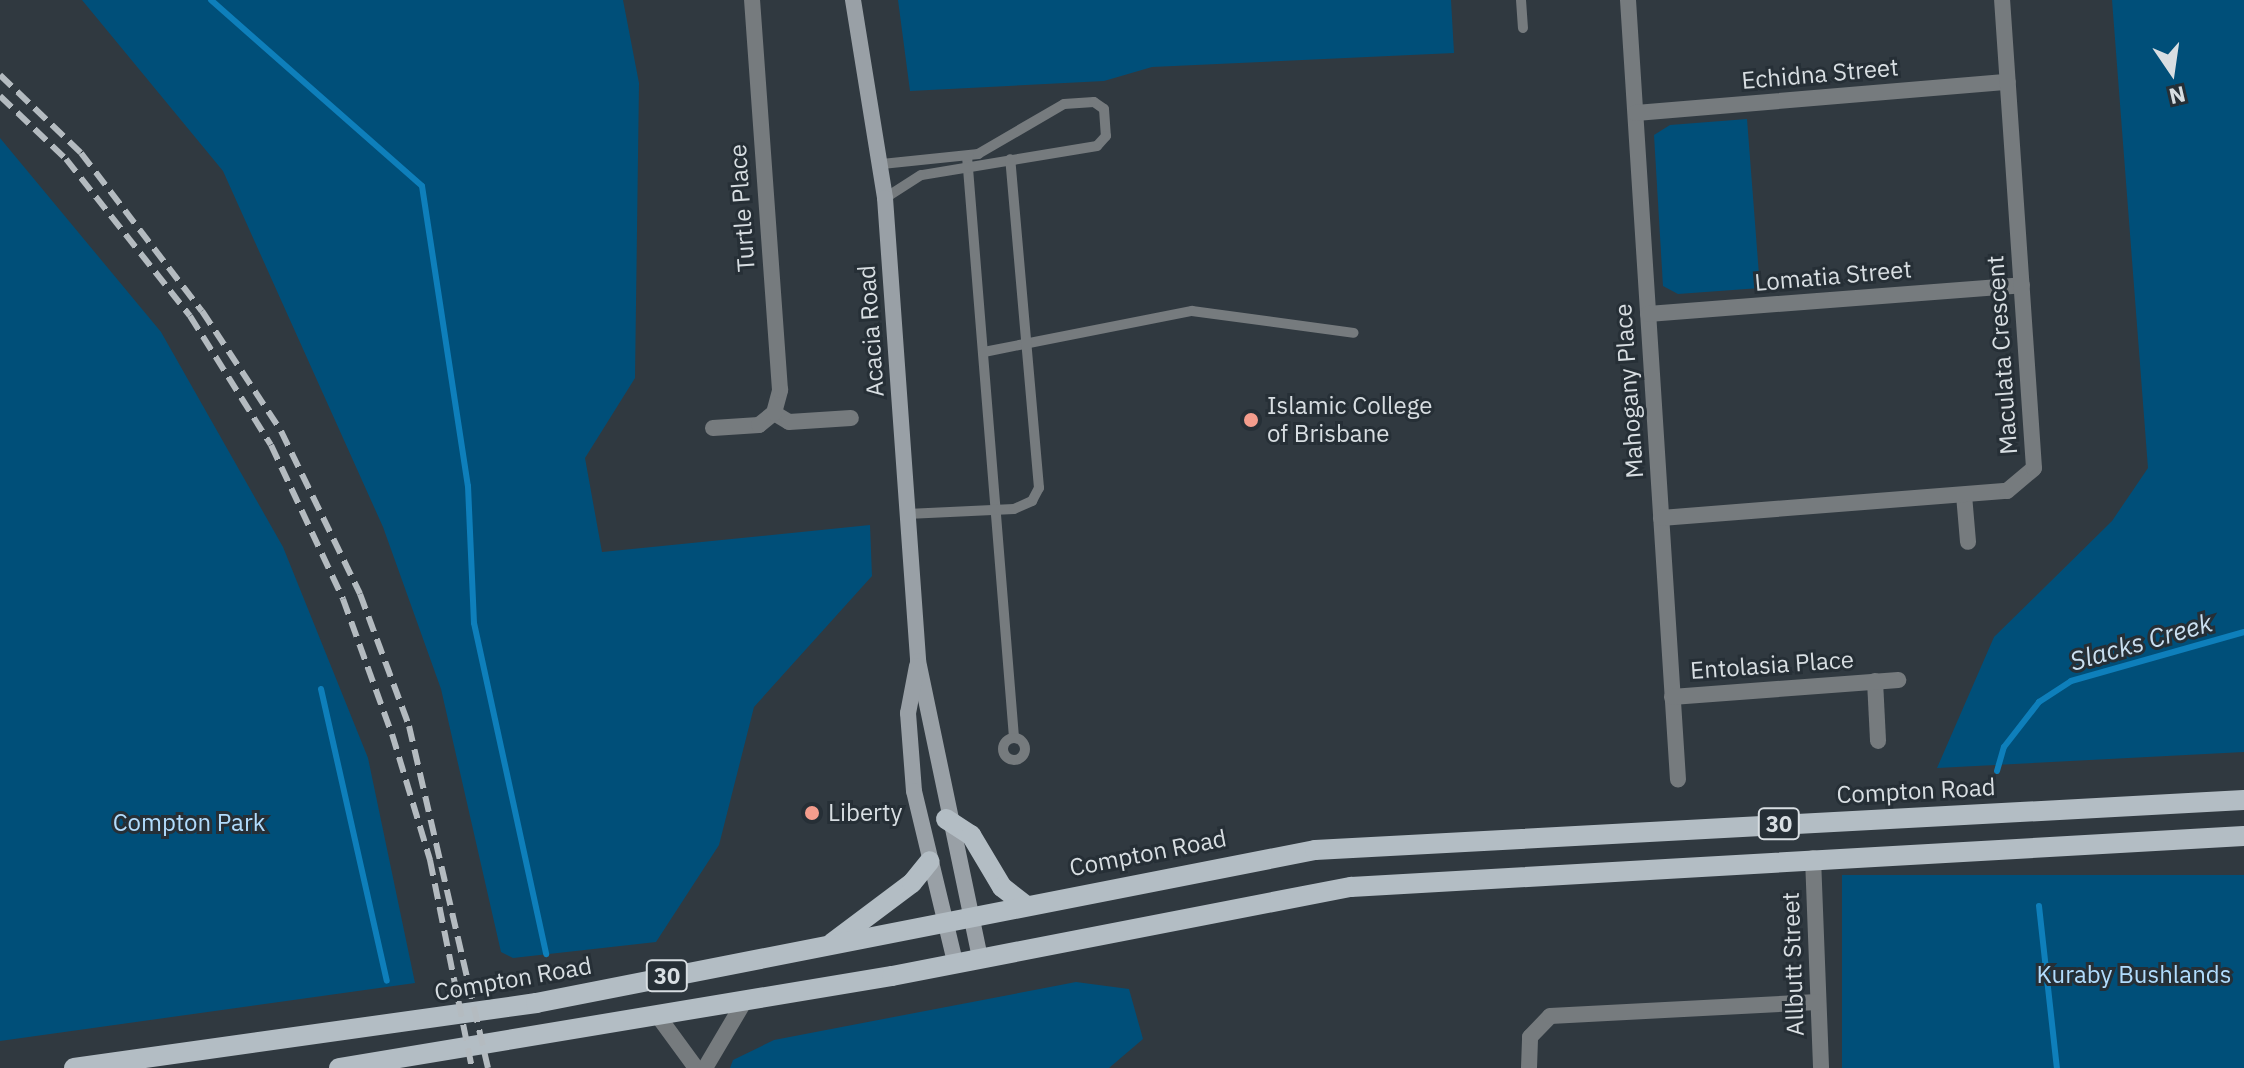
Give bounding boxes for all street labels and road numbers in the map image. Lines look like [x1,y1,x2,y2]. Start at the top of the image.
street label: Echidna Street [1740,53,1900,95]
street label: Turtle Place [723,143,761,273]
street label: Maculata Crescent [1981,254,2023,456]
street label: Lomatia Street [1753,255,1913,297]
street label: Acacia Road [852,264,890,398]
street label: Mahogany Place [1609,303,1649,479]
street label: Entolasia Place [1689,645,1855,685]
street label: Compton Road [1836,772,1996,810]
road number: 30 [1757,806,1801,842]
street label: Compton Road [1067,824,1229,882]
street label: Allbutt Street [1776,892,1810,1036]
street label: Compton Road [432,951,594,1007]
road number: 30 [645,958,689,994]

